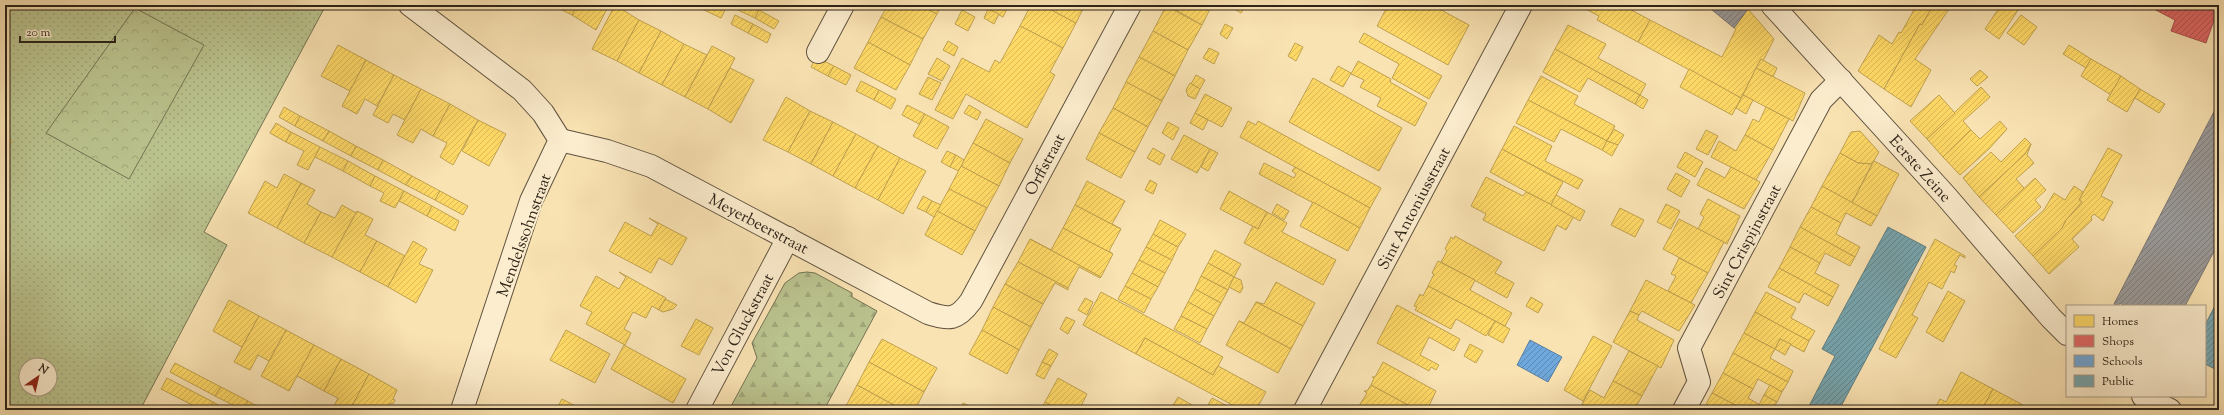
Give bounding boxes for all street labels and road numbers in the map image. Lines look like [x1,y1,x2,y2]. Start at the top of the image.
street label: Orffstraat [1020,130,1072,200]
street label: Eerste Zeine [1883,131,1956,208]
street label: Sint Antoniusstraat [1373,143,1458,275]
street label: Mendelssohnstraat [492,170,559,301]
street label: Sint Crispijnstraat [1708,180,1788,304]
street label: Meyerbeerstraat [704,189,812,261]
street label: Von Gluckstraat [707,269,781,381]

